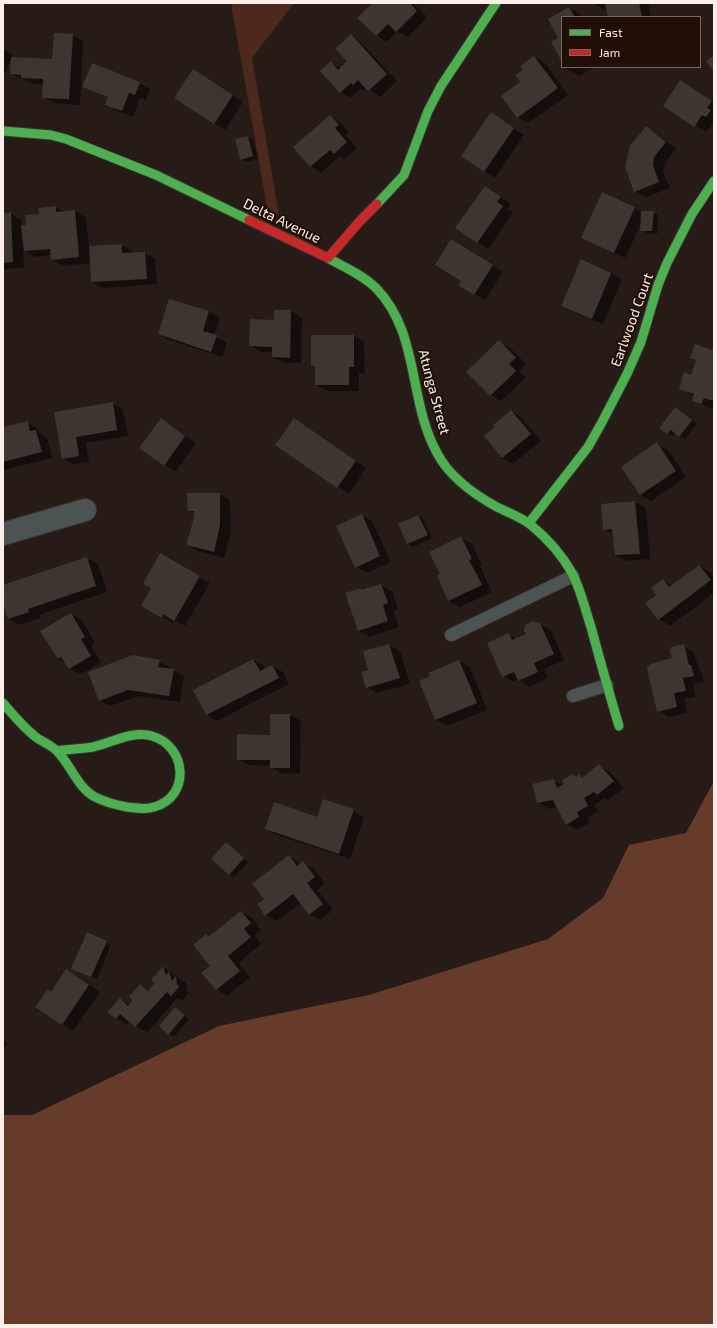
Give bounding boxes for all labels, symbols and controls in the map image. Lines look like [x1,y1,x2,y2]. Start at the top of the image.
legend [561,16,701,68]
text: Fast [599,25,622,39]
text: Jam [599,45,620,59]
street label: Delta Avenue [241,195,323,247]
street label: Earlwood Court [607,271,657,369]
street label: Atunga Street [415,348,453,436]

